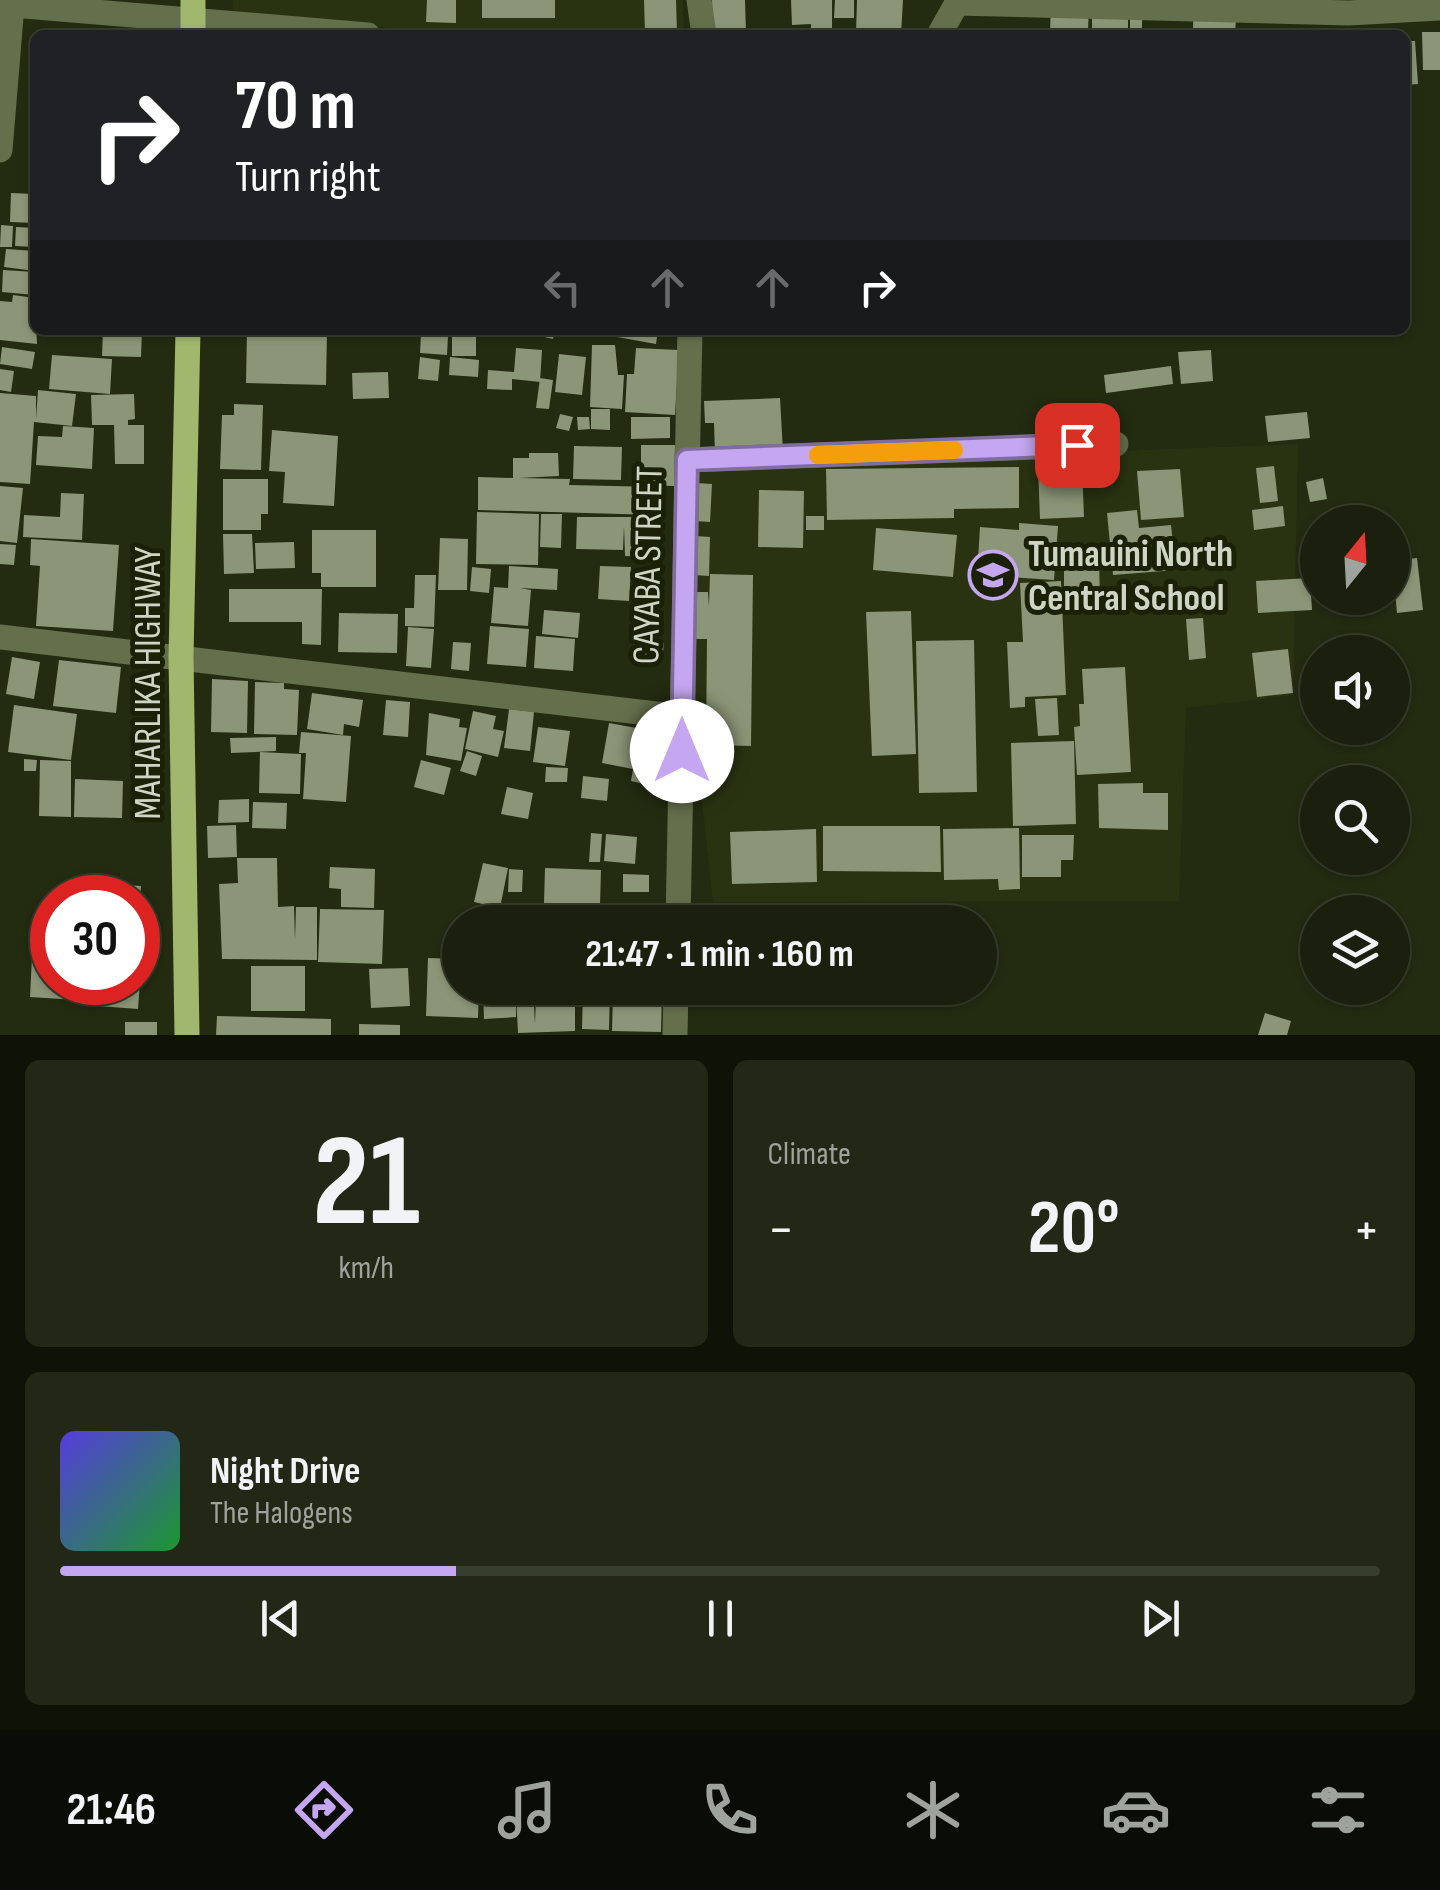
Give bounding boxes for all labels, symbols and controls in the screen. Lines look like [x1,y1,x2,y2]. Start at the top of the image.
text: 70 m [235,65,356,149]
icon: right [70,70,200,200]
text: Turn right [235,150,381,205]
icon: left [535,260,590,315]
icon: ahead [640,260,695,315]
icon: ahead [745,260,800,315]
icon: right [850,260,905,315]
pin [1035,403,1120,488]
icon: arrive [1050,418,1105,473]
street label: CAYABA STREET [624,465,673,665]
north arrow [1300,505,1410,615]
map controls [1300,505,1410,1005]
place label: Tumauini North Central School [1028,532,1233,621]
street label: MAHARLIKA HIGHWAY [126,546,171,819]
school or university icon: Tumauini North Central School [967,549,1019,601]
button: sound [1300,635,1410,745]
position arrow [630,699,734,803]
button: search [1300,765,1410,875]
speed limit sign: 30 [30,875,160,1005]
button: layers [1300,895,1410,1005]
text: 21:47 · 1 min · 160 m [585,932,854,977]
text: 21 [312,1106,420,1262]
text: Climate [768,1135,851,1174]
text: 20° [1028,1184,1120,1275]
text: − [768,1197,794,1264]
text: + [1353,1197,1380,1264]
text: km/h [339,1249,394,1288]
text: Night Drive [210,1449,361,1494]
text: The Halogens [210,1494,353,1533]
icon: previous [253,1591,308,1646]
icon: pause [693,1591,748,1646]
icon: next [1133,1591,1188,1646]
icon: directions [289,1775,359,1845]
icon: music [492,1775,562,1845]
icon: phone [695,1775,765,1845]
icon: climate [898,1775,968,1845]
icon: car [1101,1775,1171,1845]
icon: filters [1303,1775,1373,1845]
text: 21:46 [66,1783,156,1838]

